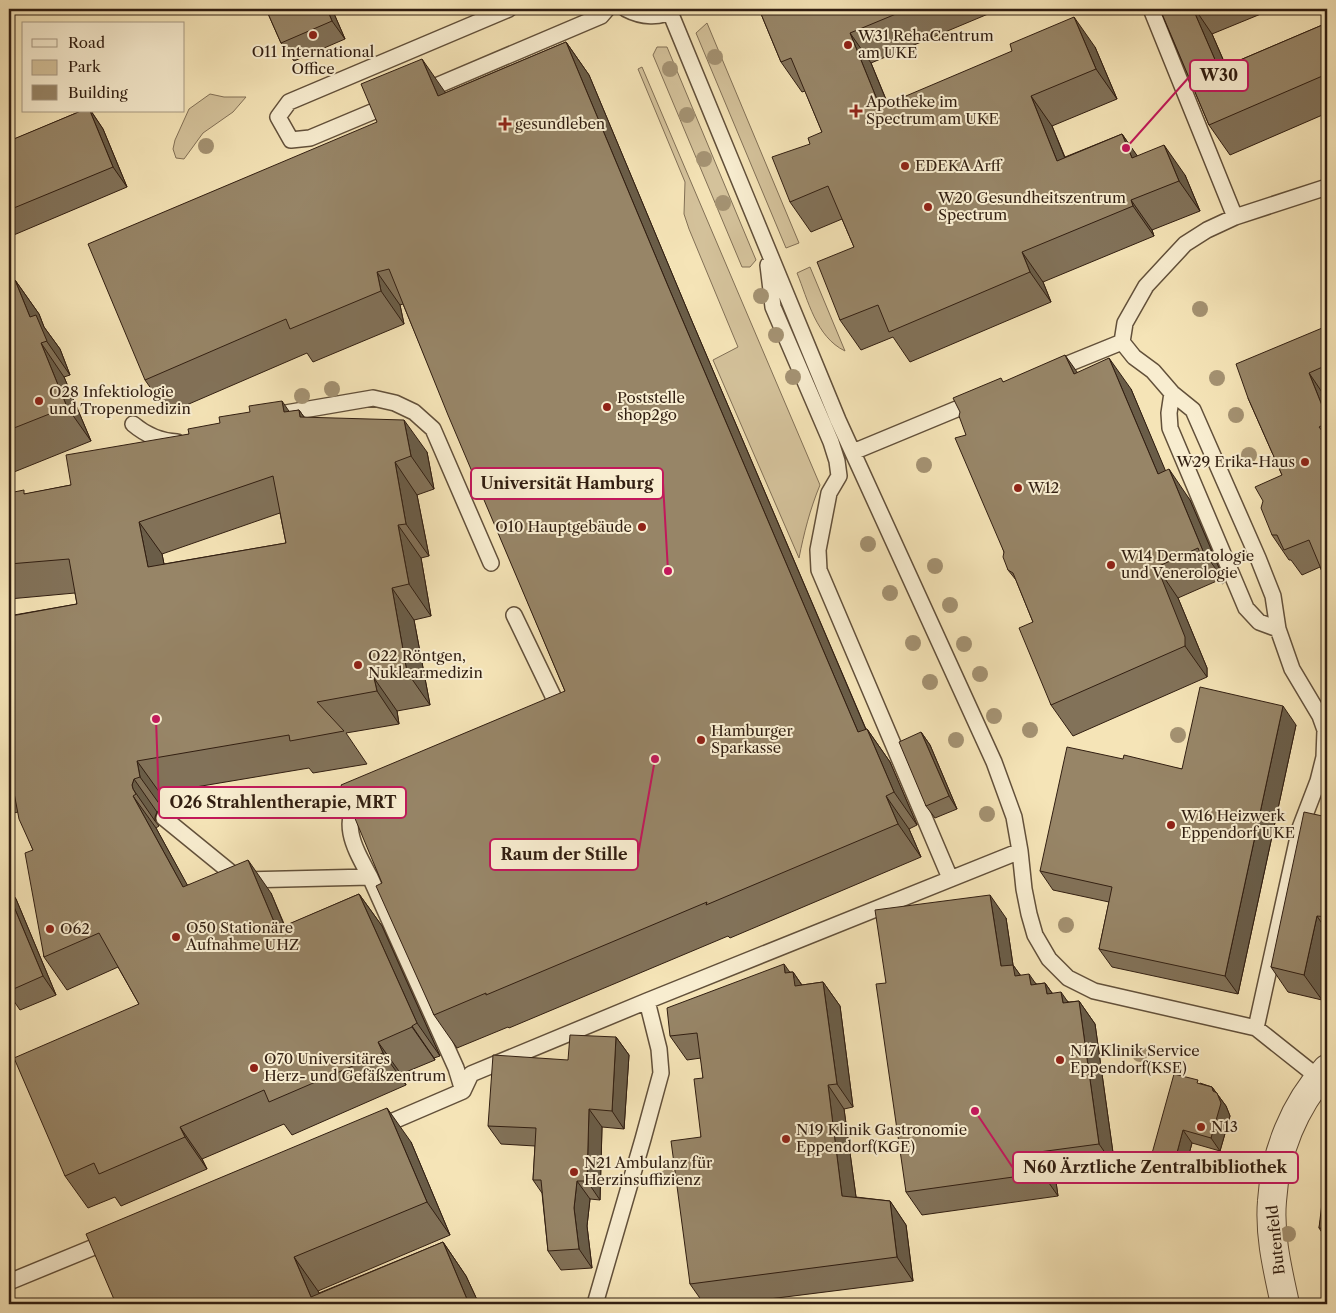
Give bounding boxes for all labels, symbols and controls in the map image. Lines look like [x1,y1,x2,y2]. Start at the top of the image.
legend [22,22,185,112]
place label: W31 RehaCentrum am UKE [857,26,994,62]
marker: O11 International Office [307,29,319,41]
text: Road [68,33,105,52]
marker: W31 RehaCentrum am UKE [842,39,854,51]
place label: O11 International Office [252,42,375,78]
text: Park [68,57,102,76]
callout: W30 [1190,60,1248,91]
text: W30 [1199,65,1238,85]
text: Building [68,83,128,102]
place label: Apotheke im Spectrum am UKE [865,92,999,128]
marker: Apotheke im Spectrum am UKE [850,105,862,117]
place label: gesundleben [515,114,606,133]
marker: gesundleben [499,118,511,130]
place label: EDEKA Arff [915,156,1003,175]
marker: EDEKA Arff [899,160,911,172]
place label: W20 Gesundheitszentrum Spectrum [937,188,1126,224]
marker: W20 Gesundheitszentrum Spectrum [922,201,934,213]
place label: O28 Infektiologie und Tropenmedizin [49,382,191,418]
place label: Poststelle shop2go [617,388,685,424]
marker: O28 Infektiologie und Tropenmedizin [33,395,45,407]
marker: Poststelle shop2go [601,401,613,413]
place label: W29 Erika-Haus [1176,452,1295,471]
marker: W29 Erika-Haus [1299,456,1311,468]
callout: Universität Hamburg [471,468,663,499]
text: Universität Hamburg [481,473,654,493]
place label: W12 [1027,478,1059,497]
marker: W12 [1012,482,1024,494]
place label: O10 Hauptgebäude [495,517,632,536]
marker: O10 Hauptgebäude [636,521,648,533]
place label: W14 Dermatologie und Venerologie [1120,546,1254,582]
marker: W14 Dermatologie und Venerologie [1105,559,1117,571]
place label: O22 Röntgen, Nuklearmedizin [368,646,483,682]
marker: O22 Röntgen, Nuklearmedizin [352,659,364,671]
place label: Hamburger Sparkasse [711,721,793,757]
marker: Hamburger Sparkasse [695,734,707,746]
callout: O26 Strahlentherapie, MRT [159,787,406,818]
text: O26 Strahlentherapie, MRT [169,792,397,812]
place label: W16 Heizwerk Eppendorf UKE [1180,806,1295,842]
marker: W16 Heizwerk Eppendorf UKE [1165,819,1177,831]
callout: Raum der Stille [490,839,638,870]
text: Raum der Stille [500,844,628,864]
place label: O50 Stationäre Aufnahme UHZ [185,918,299,954]
place label: O62 [60,919,90,938]
marker: O62 [44,923,56,935]
marker: O50 Stationäre Aufnahme UHZ [170,931,182,943]
place label: N17 Klinik Service Eppendorf(KSE) [1070,1041,1200,1077]
place label: O70 Universitäres Herz- und Gefäßzentrum [264,1049,446,1085]
marker: N17 Klinik Service Eppendorf(KSE) [1054,1054,1066,1066]
marker: O70 Universitäres Herz- und Gefäßzentrum [248,1062,260,1074]
place label: N13 [1211,1117,1238,1136]
place label: N19 Klinik Gastronomie Eppendorf(KGE) [796,1120,967,1156]
marker: N13 [1195,1121,1207,1133]
marker: N19 Klinik Gastronomie Eppendorf(KGE) [780,1133,792,1145]
callout: N60 Ärztliche Zentralbibliothek [1013,1152,1298,1183]
place label: N21 Ambulanz für Herzinsuffizienz [584,1153,713,1189]
text: N60 Ärztliche Zentralbibliothek [1023,1157,1287,1177]
marker: N21 Ambulanz für Herzinsuffizienz [568,1166,580,1178]
street label: Butenfeld [1262,1204,1289,1276]

